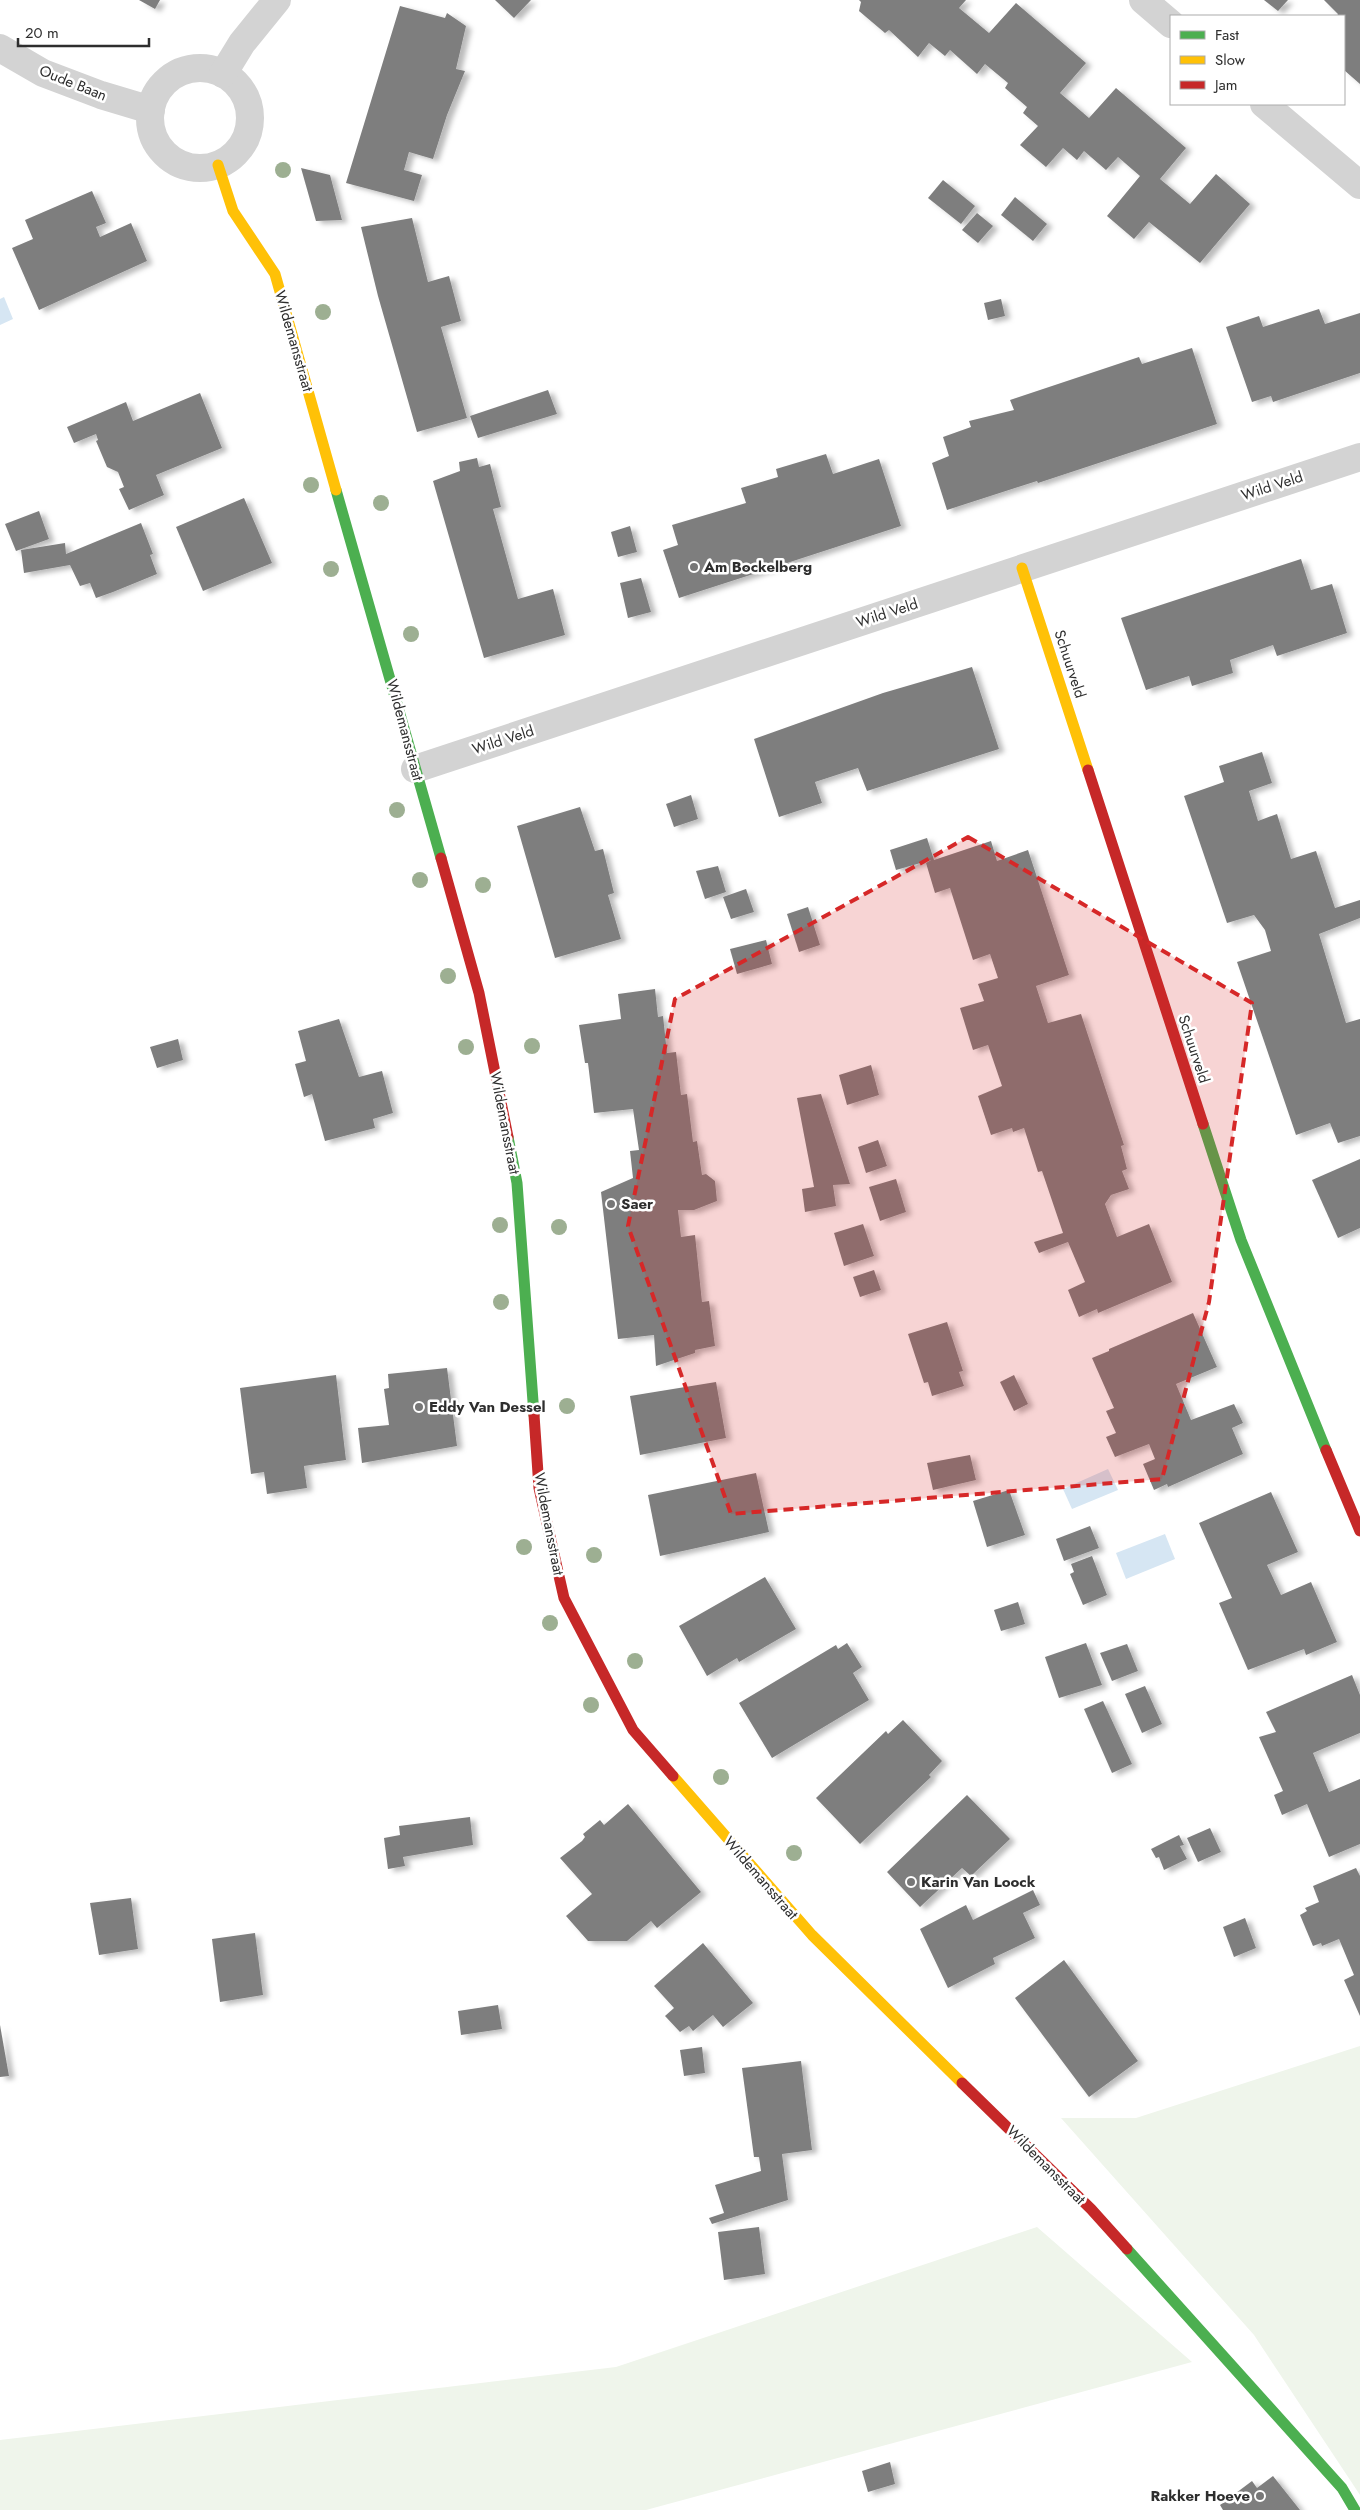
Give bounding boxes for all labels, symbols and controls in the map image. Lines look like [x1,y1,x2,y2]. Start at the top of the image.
scale bar [18,15,149,47]
legend [1170,15,1345,105]
text: 20 m [25,22,59,44]
text: Fast [1215,24,1239,46]
text: Slow [1215,49,1246,71]
street label: Oude Baan [36,59,110,107]
text: Jam [1213,74,1238,96]
street label: Wildemansstraat [269,288,319,394]
street label: Wild Veld [1238,466,1306,506]
place label: Am Bockelberg [703,556,812,578]
marker: Am Bockelberg [688,561,700,573]
street label: Wild Veld [853,593,921,633]
street label: Schuurveld [1049,627,1091,701]
street label: Wildemansstraat [381,677,429,784]
street label: Wild Veld [469,720,537,760]
street label: Schuurveld [1173,1012,1215,1086]
street label: Wildemansstraat [484,1070,526,1177]
place label: Saer [621,1193,654,1215]
marker: Saer [605,1198,617,1210]
place label: Eddy Van Dessel [429,1396,546,1418]
marker: Eddy Van Dessel [413,1401,425,1413]
street label: Wildemansstraat [528,1471,570,1578]
street label: Wildemansstraat [719,1831,804,1925]
place label: Karin Van Loock [921,1871,1036,1893]
marker: Karin Van Loock [905,1876,917,1888]
street label: Wildemansstraat [1001,2120,1091,2210]
place label: Rakker Hoeve [1151,2485,1250,2507]
marker: Rakker Hoeve [1254,2490,1266,2502]

